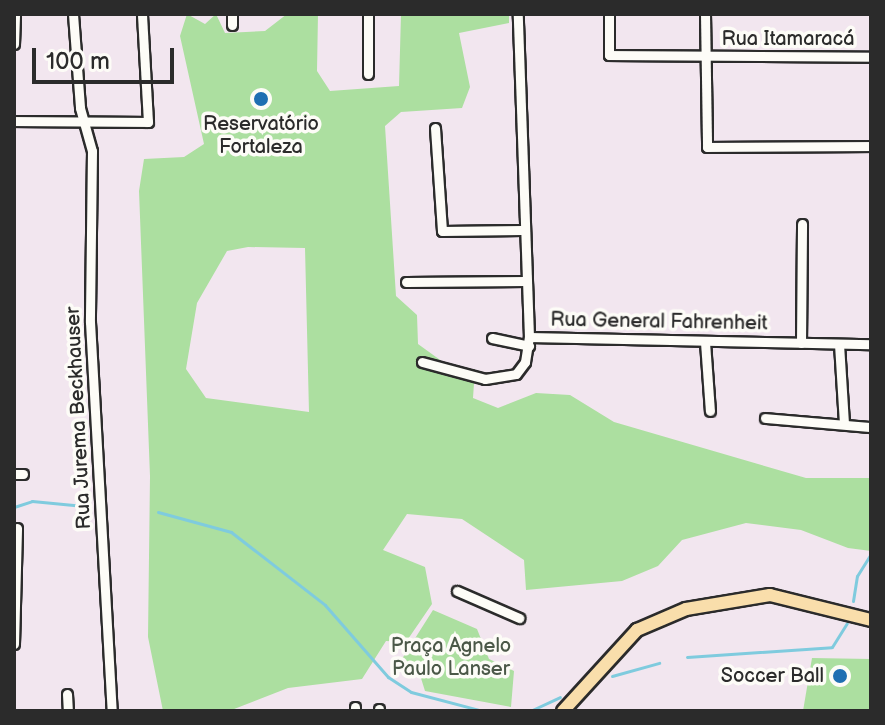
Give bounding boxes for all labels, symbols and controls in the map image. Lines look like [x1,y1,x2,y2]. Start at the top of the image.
street label: Rua Itamaracá [721,27,855,51]
scale bar [36,32,178,82]
text: 100 m [46,47,110,76]
marker: Reservatório Fortaleza [252,90,270,108]
place label: Reservatório Fortaleza [203,112,319,159]
street label: Rua Jurema Beckhauser [61,305,97,531]
street label: Rua General Fahrenheit [550,308,768,336]
park label: Praça Agnelo Paulo Lanser [391,634,511,681]
place label: Soccer Ball [721,664,824,688]
marker: Soccer Ball [831,667,849,685]

